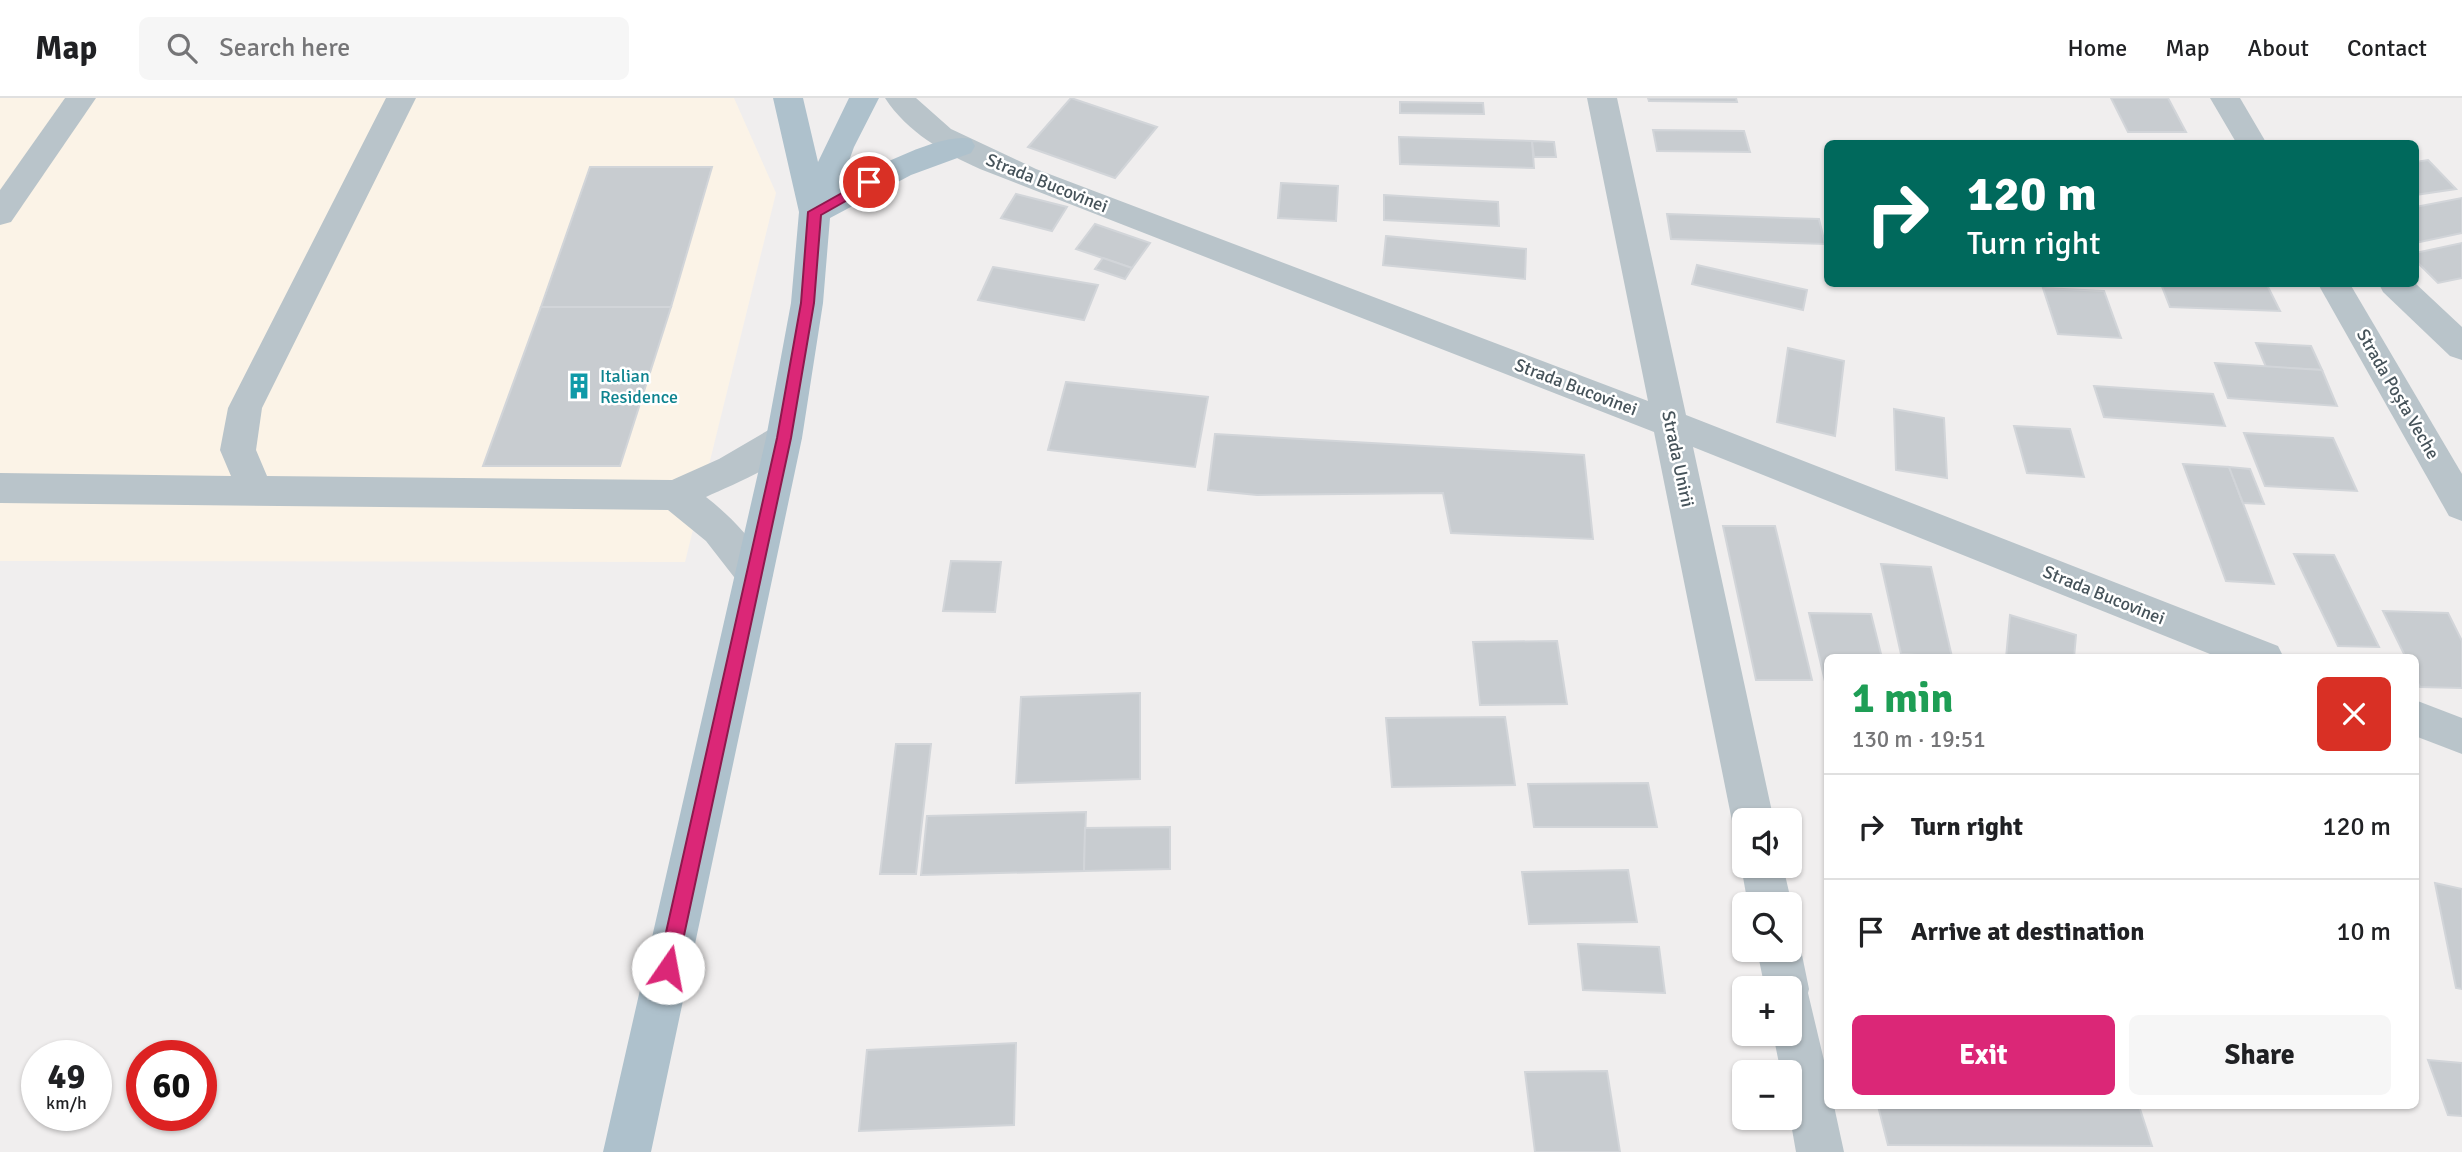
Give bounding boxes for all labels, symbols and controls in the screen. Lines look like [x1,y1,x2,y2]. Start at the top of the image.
search box [139,17,629,80]
text: Map [35,28,97,69]
icon: search [163,29,201,67]
text: Search here [219,32,350,64]
text: Home [2067,33,2127,63]
text: Map [2165,33,2210,63]
text: About [2248,33,2309,63]
text: Contact [2347,33,2427,63]
street label: Strada Bucovinei [983,149,1111,217]
pin [839,152,899,212]
icon: arrive [850,163,888,201]
text: 120 m [1967,164,2097,224]
icon: right [1852,168,1943,259]
text: Turn right [1967,224,2100,263]
street label: Strada Poșta Veche [2352,325,2444,463]
street label: Strada Bucovinei [1512,354,1640,420]
place label: Italian Residence [600,365,678,408]
building icon: Italian Residence [564,371,594,401]
street label: Strada Unirii [1657,409,1699,509]
street label: Strada Bucovinei [2040,561,2168,629]
text: 1 min [1852,673,1953,724]
button: close [2317,677,2391,751]
text: 130 m · 19:51 [1852,725,1986,754]
map controls [1732,808,1802,1130]
button: sound [1732,808,1802,878]
icon: right [1852,808,1890,846]
text: Turn right [1911,811,2023,843]
text: 120 m [2322,811,2391,843]
button: search [1732,892,1802,962]
icon: arrive [1852,913,1890,951]
text: Arrive at destination [1911,916,2144,948]
text: 10 m [2336,916,2391,948]
position arrow [631,931,705,1005]
button: + [1732,976,1802,1046]
button: Exit [1852,1015,2115,1095]
button: Share [2129,1015,2391,1095]
speed limit sign: 60 [126,1040,217,1131]
text: 49 [48,1055,85,1098]
button: − [1732,1060,1802,1130]
text: km/h [46,1092,87,1114]

